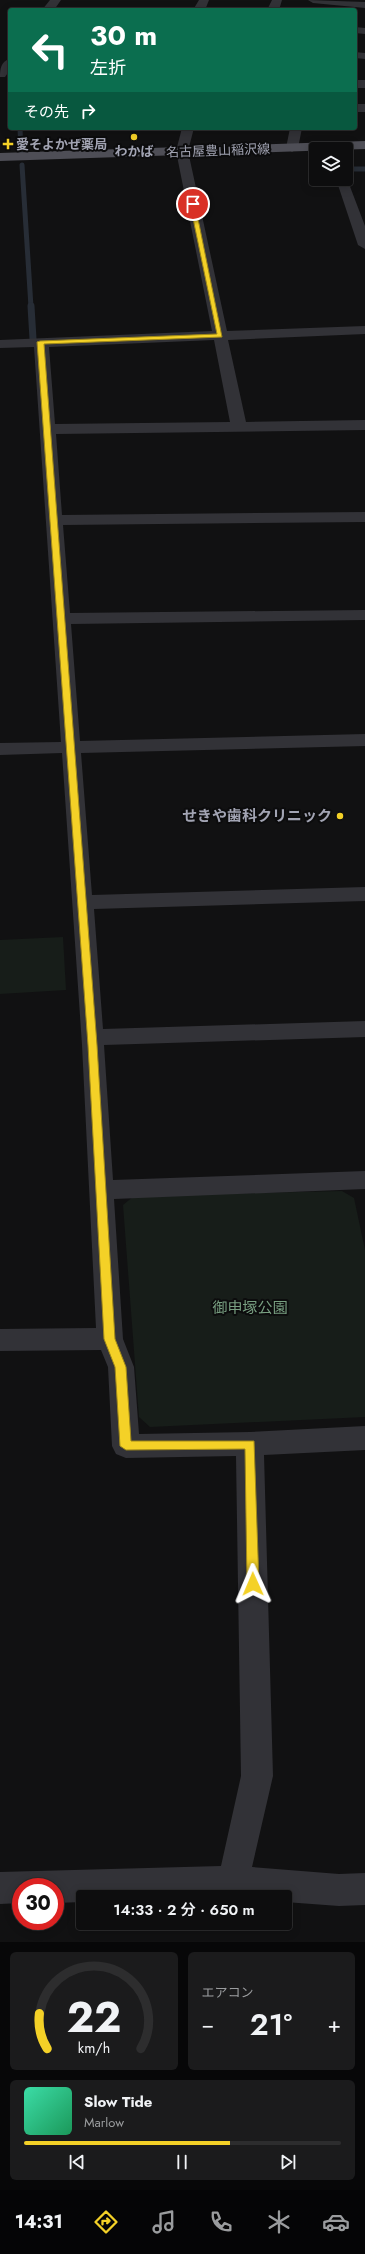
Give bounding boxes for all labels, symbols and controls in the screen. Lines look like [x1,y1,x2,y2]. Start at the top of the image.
text: 30 m [90,15,157,56]
icon: left [24,24,76,76]
text: 左折 [90,55,126,81]
icon: right [77,100,99,122]
text: その先 [24,101,69,123]
marker: わかば [129,132,139,142]
place label: 愛そよかぜ薬局 [16,135,107,154]
marker: 愛そよかぜ薬局 [3,139,13,149]
street label: 名古屋豊山稲沢線 [166,139,270,162]
place label: わかば [114,142,154,161]
map controls [309,142,353,186]
button: layers [309,142,353,186]
pin [176,187,210,221]
icon: arrive [182,193,204,215]
place label: せきや歯科クリニック [182,805,332,827]
marker: せきや歯科クリニック [335,811,345,821]
park label: 御申塚公園 [212,1297,288,1319]
position arrow [232,1563,274,1605]
speed limit sign: 30 [12,1878,64,1930]
text: 14:33 · 2 分 · 650 m [113,1899,255,1921]
text: エアコン [202,1983,254,2002]
text: 22 [66,1987,121,2048]
text: 21° [250,2003,292,2046]
text: − [202,2008,214,2040]
text: + [327,2008,341,2040]
text: km/h [78,2038,110,2058]
text: Slow Tide [84,2091,152,2113]
text: Marlow [84,2113,124,2132]
icon: previous [66,2151,88,2173]
icon: pause [171,2151,193,2173]
icon: next [277,2151,299,2173]
icon: directions [92,2208,120,2236]
icon: music [150,2208,178,2236]
icon: phone [207,2208,235,2236]
icon: climate [265,2208,293,2236]
icon: car [322,2208,350,2236]
text: 14:31 [15,2209,63,2235]

